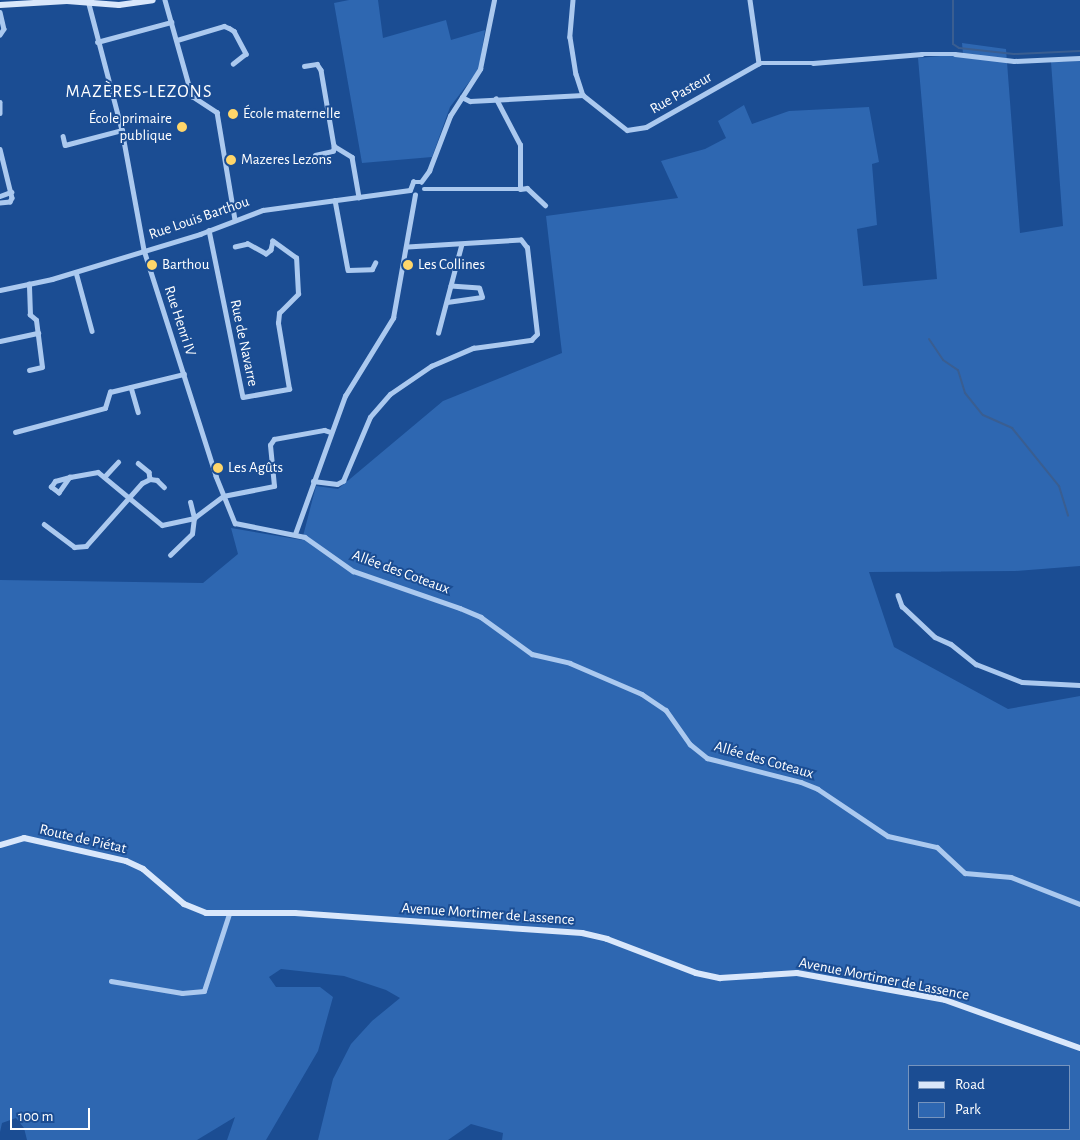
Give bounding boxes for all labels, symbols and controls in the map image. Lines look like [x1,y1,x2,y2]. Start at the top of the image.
street label: Rue Pasteur [647,68,715,118]
district label: MAZÈRES-LEZONS [64,81,214,103]
place label: École maternelle [243,105,340,123]
marker: École maternelle [227,108,239,120]
place label: École primaire publique [89,109,172,144]
marker: École primaire publique [176,121,188,133]
place label: Mazeres Lezons [241,151,332,169]
marker: Mazeres Lezons [225,154,237,166]
street label: Rue Louis Barthou [146,192,252,244]
place label: Barthou [162,256,209,274]
place label: Les Collines [418,256,485,274]
marker: Barthou [146,259,158,271]
marker: Les Collines [402,259,414,271]
street label: Rue Henri IV [160,284,200,358]
street label: Rue de Navarre [226,298,262,388]
place label: Les Agûts [228,459,283,477]
marker: Les Agûts [212,462,224,474]
street label: Allée des Coteaux [350,546,452,598]
street label: Allée des Coteaux [712,737,816,783]
street label: Route de Piétat [38,820,128,858]
street label: Avenue Mortimer de Lassence [401,899,575,929]
street label: Avenue Mortimer de Lassence [797,954,971,1004]
legend [908,1065,1070,1130]
text: Road [955,1077,985,1092]
scale bar [12,1098,92,1130]
text: Park [955,1102,981,1117]
text: 100 m [18,1109,53,1124]

